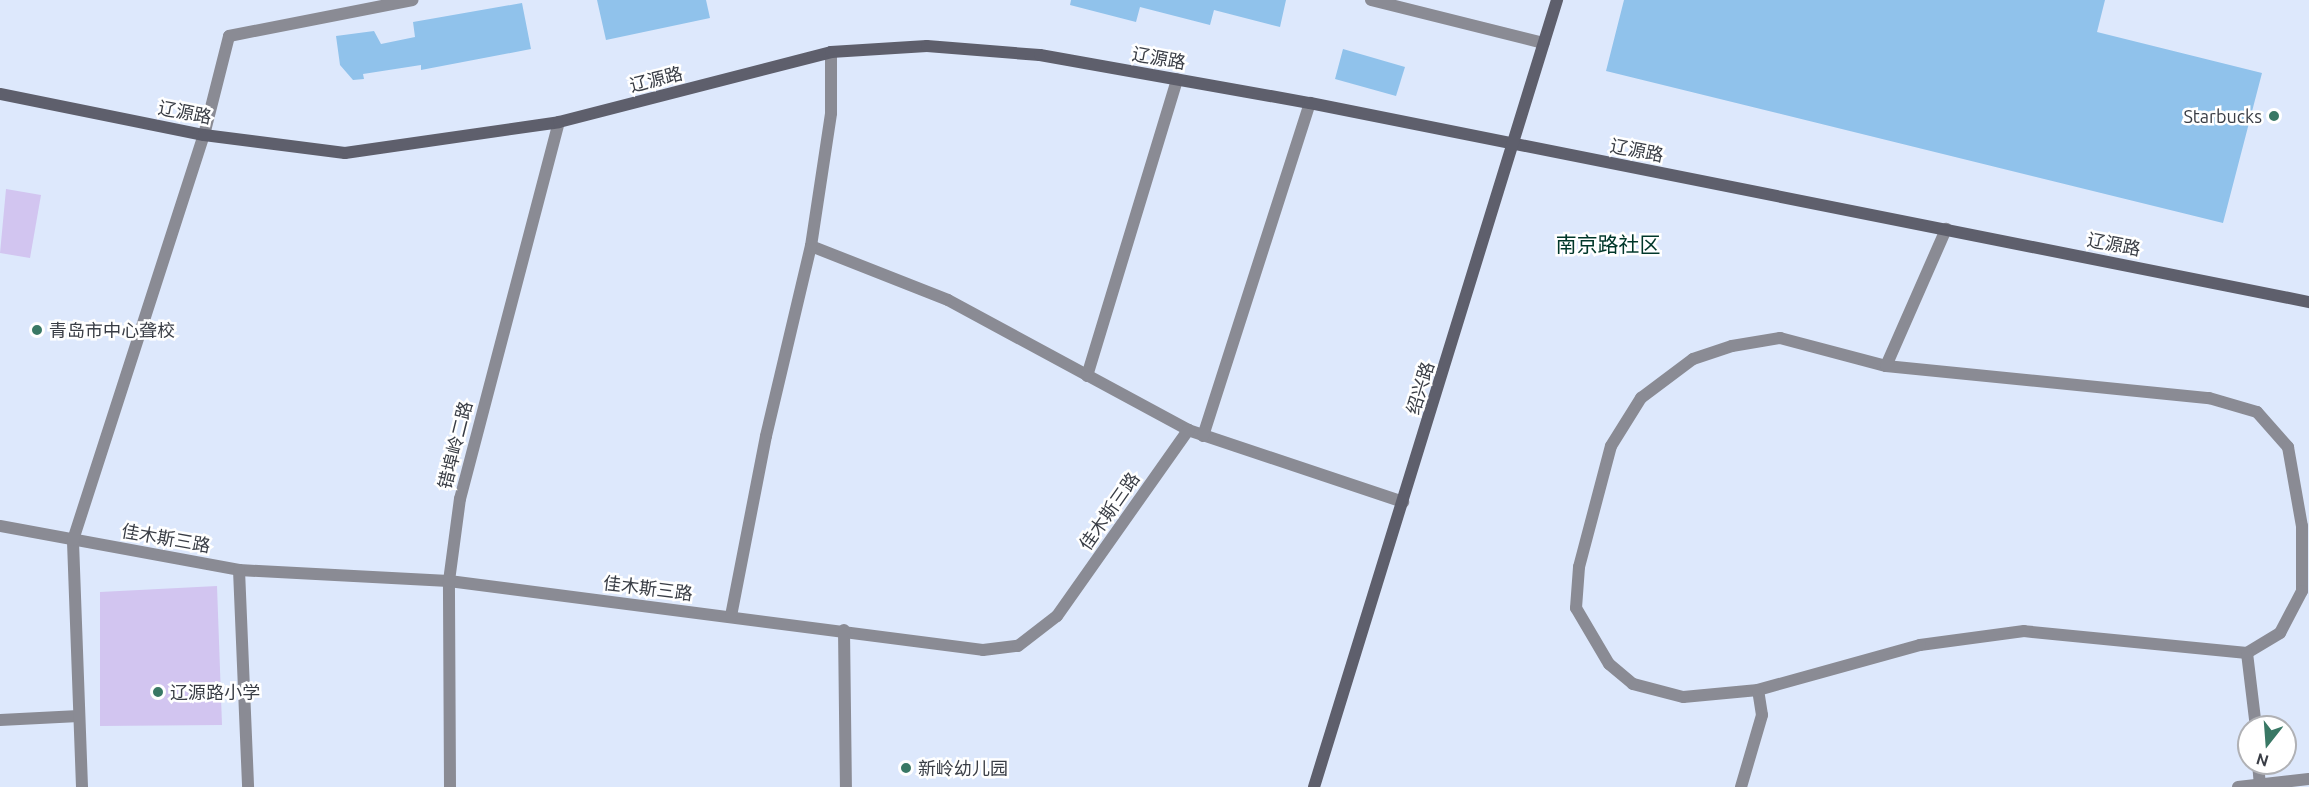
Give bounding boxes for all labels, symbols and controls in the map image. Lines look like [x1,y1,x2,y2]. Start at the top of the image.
street label: 辽源路 [1131,43,1187,73]
street label: 辽源路 [627,62,685,96]
street label: 辽源路 [156,96,214,128]
place label: Starbucks [2183,105,2262,127]
marker: Starbucks [2267,109,2281,123]
street label: 辽源路 [1608,134,1666,166]
street label: 辽源路 [2085,228,2143,260]
district label: 南京路社区 [1556,231,1660,257]
place label: 青岛市中心聋校 [49,319,175,341]
marker: 青岛市中心聋校 [30,323,44,337]
street label: 绍兴路 [1402,359,1438,417]
street label: 错埠岭二路 [434,399,476,491]
street label: 佳木斯三路 [1074,468,1144,554]
street label: 佳木斯三路 [120,520,212,556]
street label: 佳木斯三路 [602,572,694,604]
place label: 辽源路小学 [170,681,260,703]
marker: 辽源路小学 [151,685,165,699]
north arrow [2237,715,2297,775]
text: N [2254,750,2271,771]
place label: 新岭幼儿园 [918,757,1008,779]
marker: 新岭幼儿园 [899,761,913,775]

